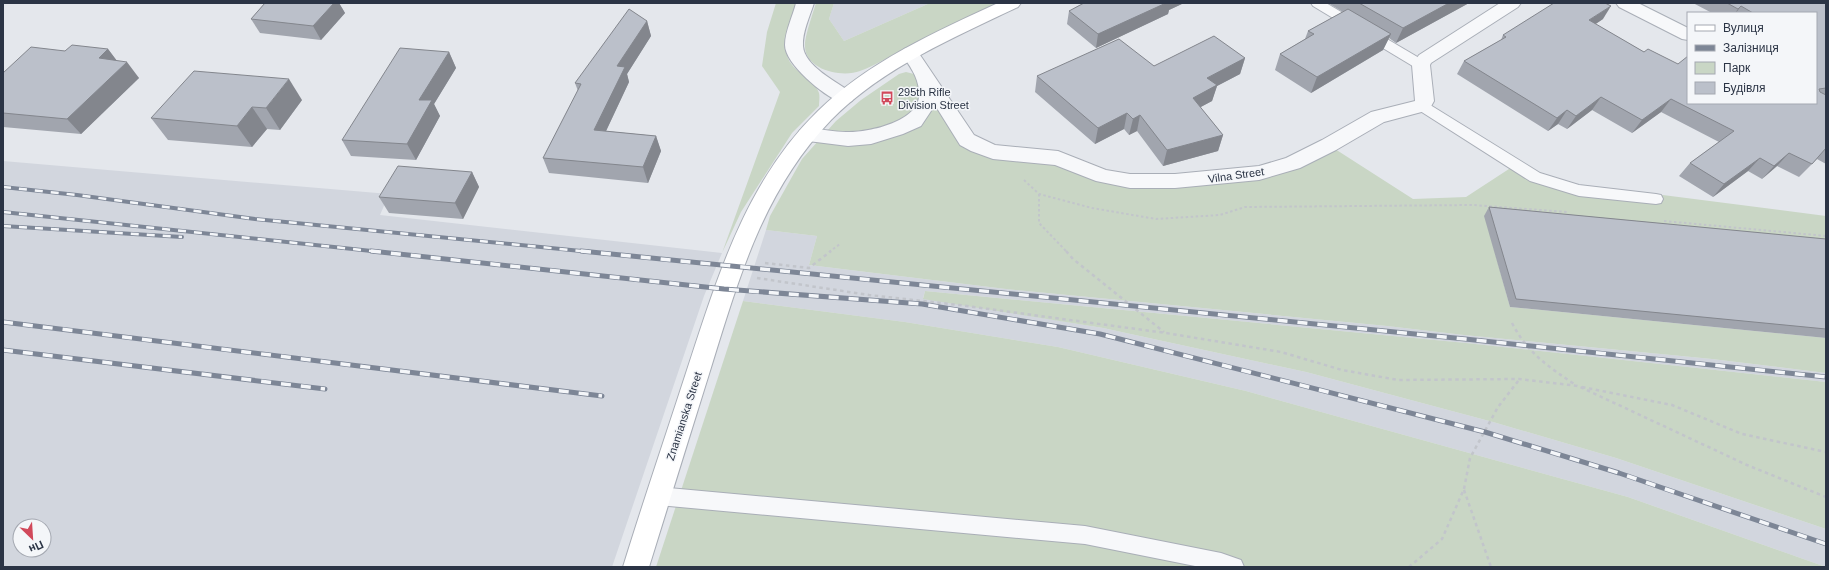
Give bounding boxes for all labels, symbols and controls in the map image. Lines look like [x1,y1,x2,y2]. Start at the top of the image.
legend [1687,12,1817,104]
text: Вулиця [1723,21,1764,35]
text: Залізниця [1723,41,1779,55]
text: Парк [1723,61,1751,75]
text: Будівля [1723,81,1765,95]
place label: 295th Rifle Division Street [898,86,969,111]
bus stop icon: 295th Rifle Division Street [879,90,895,106]
street label: Vilna Street [1207,165,1265,185]
street label: Znamianska Street [664,370,704,462]
north arrow [12,518,52,558]
text: Пн [27,539,45,556]

